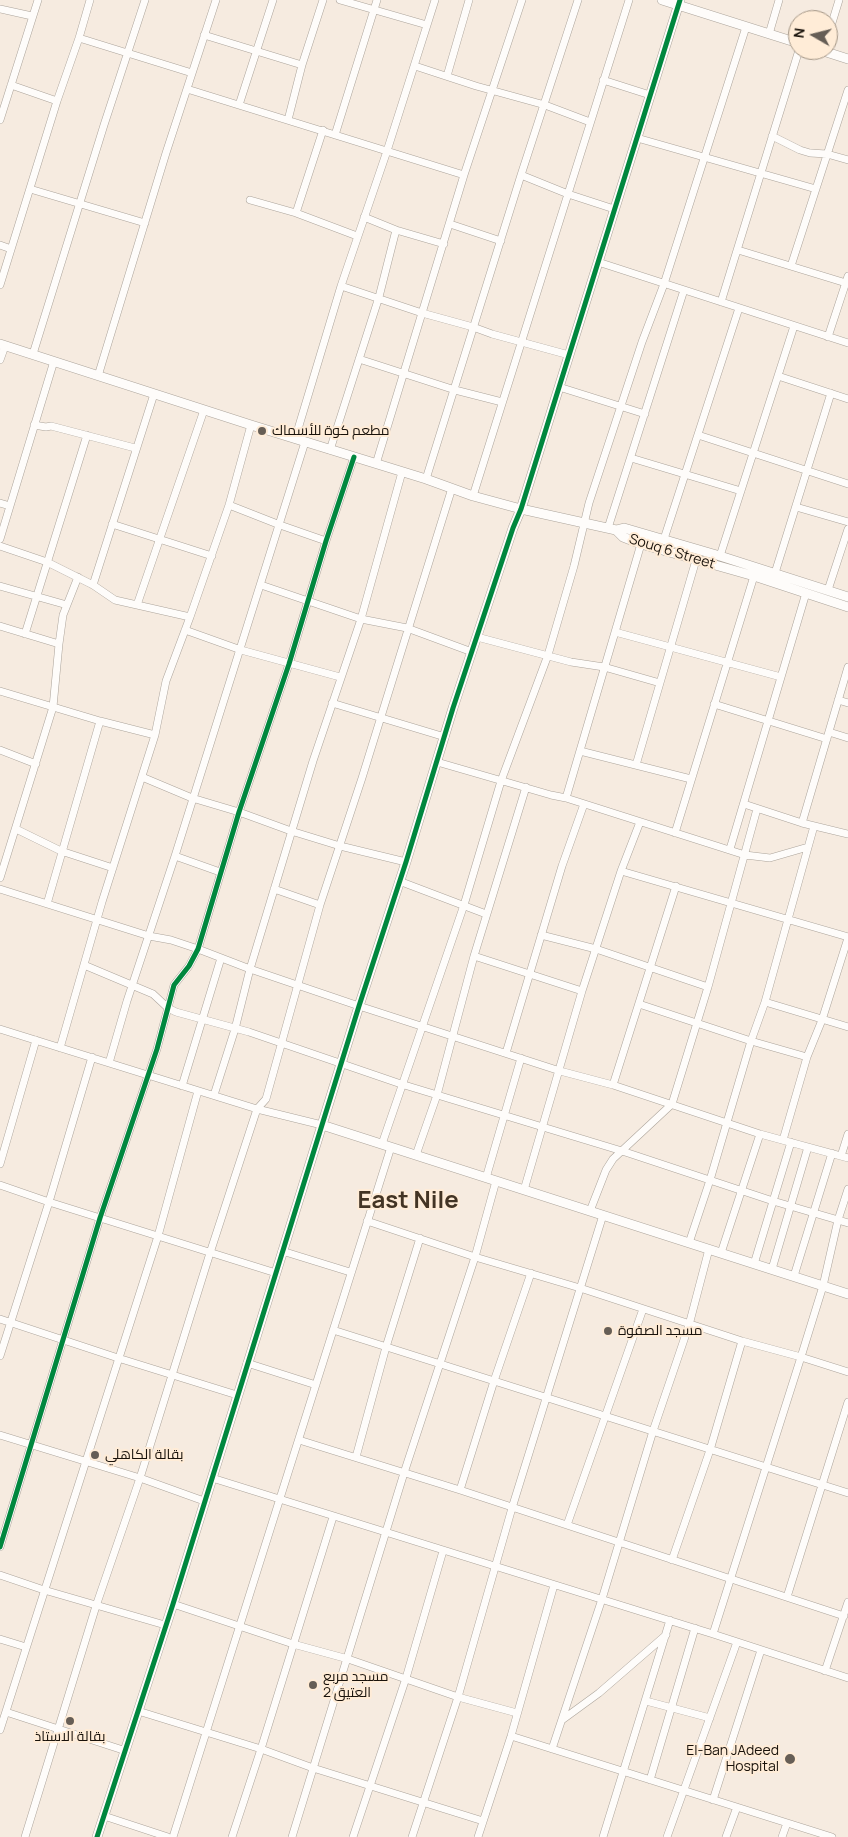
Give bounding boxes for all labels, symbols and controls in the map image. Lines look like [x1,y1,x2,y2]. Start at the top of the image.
north arrow [788,10,838,60]
text: N [789,27,809,39]
place label: مطعم كوة للأسماك [272,423,390,439]
marker: مطعم كوة للأسماك [256,425,268,437]
street label: Souq 6 Street [627,531,717,573]
district label: East Nile [357,1187,459,1215]
place label: مسجد الصفوة [618,1323,703,1339]
marker: مسجد الصفوة [602,1325,614,1337]
place label: بقالة الكاهلي [105,1447,183,1463]
marker: بقالة الكاهلي [89,1449,101,1461]
place label: مسجد مربع 2 العتيق [323,1669,389,1701]
marker: مسجد مربع 2 العتيق [307,1679,319,1691]
marker: بقالة الاستاذ [64,1715,76,1727]
place label: بقالة الاستاذ [35,1729,105,1745]
place label: El-Ban JAdeed Hospital [686,1743,779,1775]
marker: El-Ban JAdeed Hospital [783,1752,797,1766]

